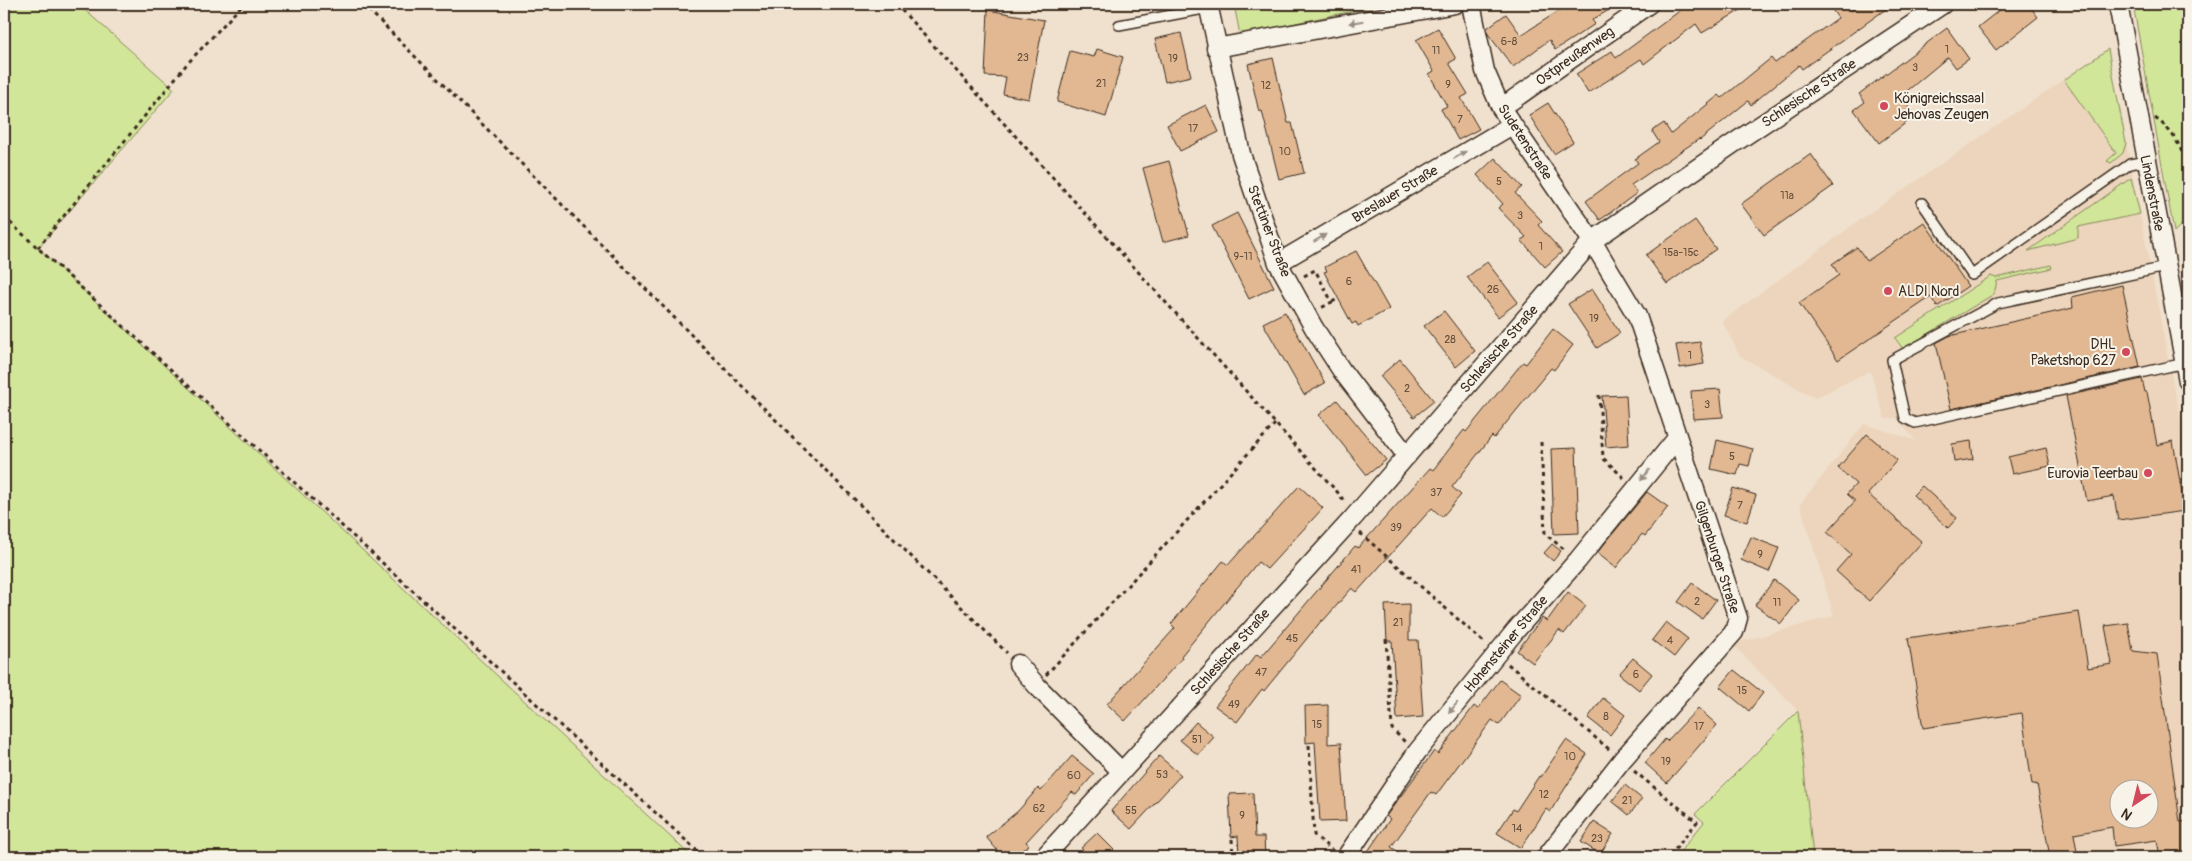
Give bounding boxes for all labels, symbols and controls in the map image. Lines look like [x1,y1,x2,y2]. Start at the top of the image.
one-way arrow [1347,19,1363,27]
street label: Ostpreußenweg [1533,23,1617,89]
house number: 6-8 [1501,35,1518,48]
house number: 1 [1945,43,1949,56]
house number: 11 [1432,44,1440,57]
house number: 23 [1017,51,1029,64]
house number: 19 [1168,52,1178,65]
street label: Schlesische Straße [1758,55,1860,131]
house number: 3 [1912,61,1918,74]
house number: 21 [1096,77,1106,90]
house number: 9 [1445,78,1451,91]
house number: 12 [1261,79,1271,92]
place label: Königreichssaal Jehovas Zeugen [1894,90,1989,123]
marker: Königreichssaal Jehovas Zeugen [1878,100,1890,112]
street label: Sudetenstraße [1494,101,1556,183]
house number: 7 [1457,113,1463,126]
house number: 17 [1188,122,1198,135]
house number: 10 [1279,145,1291,158]
one-way arrow [1453,151,1467,160]
street label: Lindenstraße [2136,153,2168,233]
street label: Breslauer Straße [1349,162,1441,226]
house number: 5 [1496,175,1502,188]
street label: Stettiner Straße [1244,183,1294,279]
house number: 11a [1780,189,1794,202]
house number: 3 [1517,209,1523,222]
one-way arrow [1314,234,1327,243]
house number: 1 [1539,240,1543,253]
house number: 15a-15c [1663,246,1699,259]
house number: 9-11 [1234,250,1252,263]
house number: 6 [1346,275,1352,288]
house number: 26 [1487,283,1499,296]
place label: ALDI Nord [1898,283,1959,300]
marker: ALDI Nord [1882,285,1894,297]
street label: Schlesische Straße [1456,302,1542,396]
house number: 19 [1589,312,1599,325]
house number: 28 [1444,333,1456,346]
place label: DHL Paketshop 627 [2030,336,2117,369]
marker: DHL Paketshop 627 [2120,346,2132,358]
house number: 1 [1688,349,1692,362]
house number: 2 [1404,382,1410,395]
house number: 3 [1704,398,1710,411]
house number: 5 [1729,450,1735,463]
place label: Eurovia Teerbau [2047,465,2138,482]
marker: Eurovia Teerbau [2142,467,2154,479]
one-way arrow [1640,468,1651,481]
house number: 37 [1430,486,1442,499]
street label: Gilgenburger Straße [1691,499,1743,616]
house number: 7 [1737,499,1743,512]
house number: 39 [1390,521,1402,534]
house number: 9 [1757,548,1763,561]
house number: 41 [1351,563,1361,576]
street label: Hohensteiner Straße [1461,592,1551,696]
house number: 2 [1694,595,1700,608]
house number: 11 [1773,596,1781,609]
street label: Schlesische Straße [1187,605,1273,699]
house number: 21 [1393,616,1403,629]
house number: 45 [1286,632,1298,645]
house number: 4 [1667,634,1674,647]
house number: 47 [1255,666,1267,679]
house number: 6 [1633,668,1639,681]
house number: 15 [1737,684,1747,697]
house number: 49 [1228,698,1240,711]
one-way arrow [1447,702,1458,715]
house number: 8 [1603,710,1609,723]
house number: 15 [1312,718,1322,731]
house number: 17 [1694,720,1704,733]
house number: 51 [1192,733,1202,746]
house number: 10 [1564,750,1576,763]
house number: 19 [1661,755,1671,768]
house number: 53 [1156,768,1168,781]
house number: 60 [1067,769,1081,782]
north arrow [2110,778,2160,828]
house number: 12 [1539,788,1549,801]
house number: 21 [1622,794,1632,807]
house number: 62 [1033,802,1045,815]
house number: 55 [1125,804,1137,817]
text: N [2118,805,2136,824]
house number: 9 [1239,809,1245,822]
house number: 14 [1512,822,1523,835]
house number: 23 [1591,832,1603,845]

